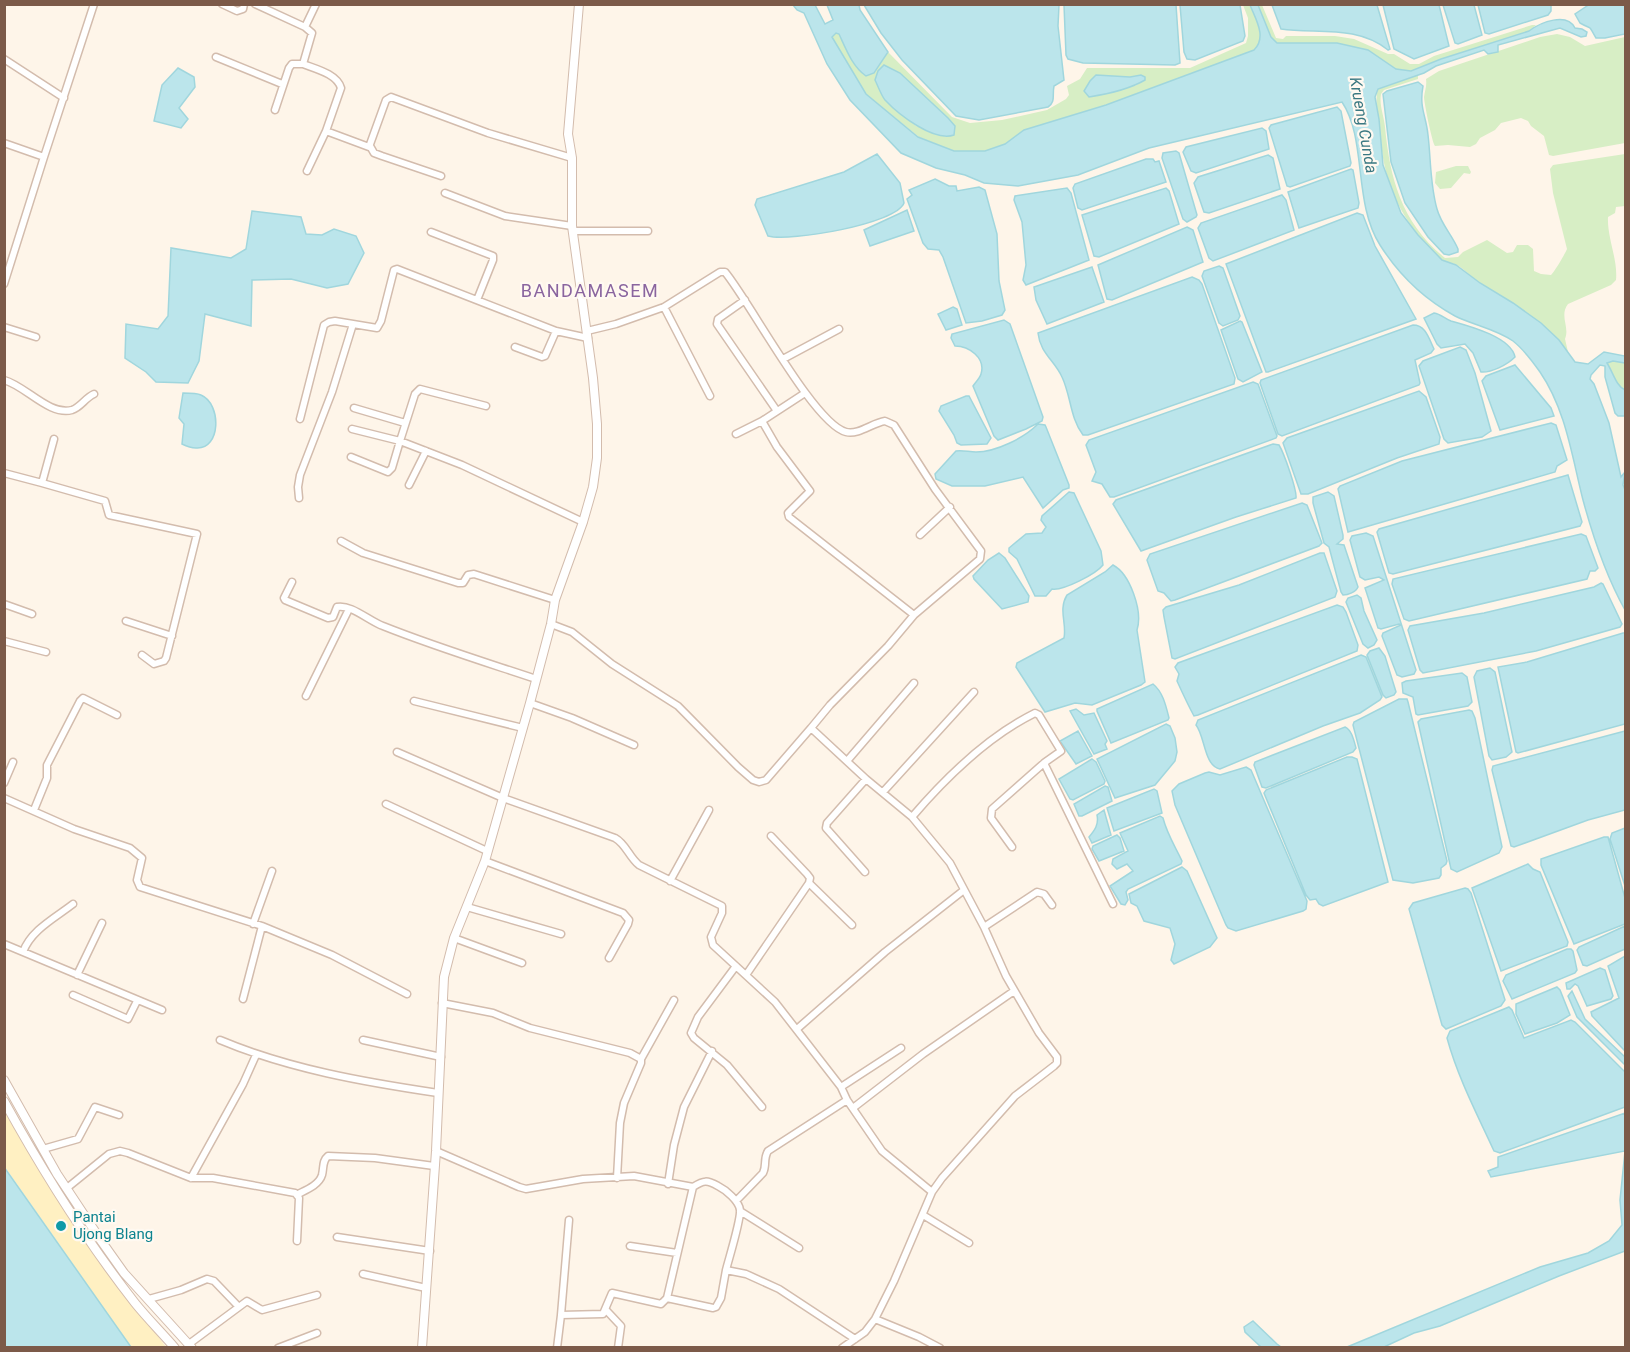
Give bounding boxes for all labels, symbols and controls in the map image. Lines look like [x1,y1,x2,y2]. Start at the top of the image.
water label: Krueng Cunda [1346,75,1381,175]
district label: BANDAMASEM [521,280,659,301]
place label: Pantai Ujong Blang [73,1208,153,1243]
marker: Pantai Ujong Blang [54,1219,68,1233]

